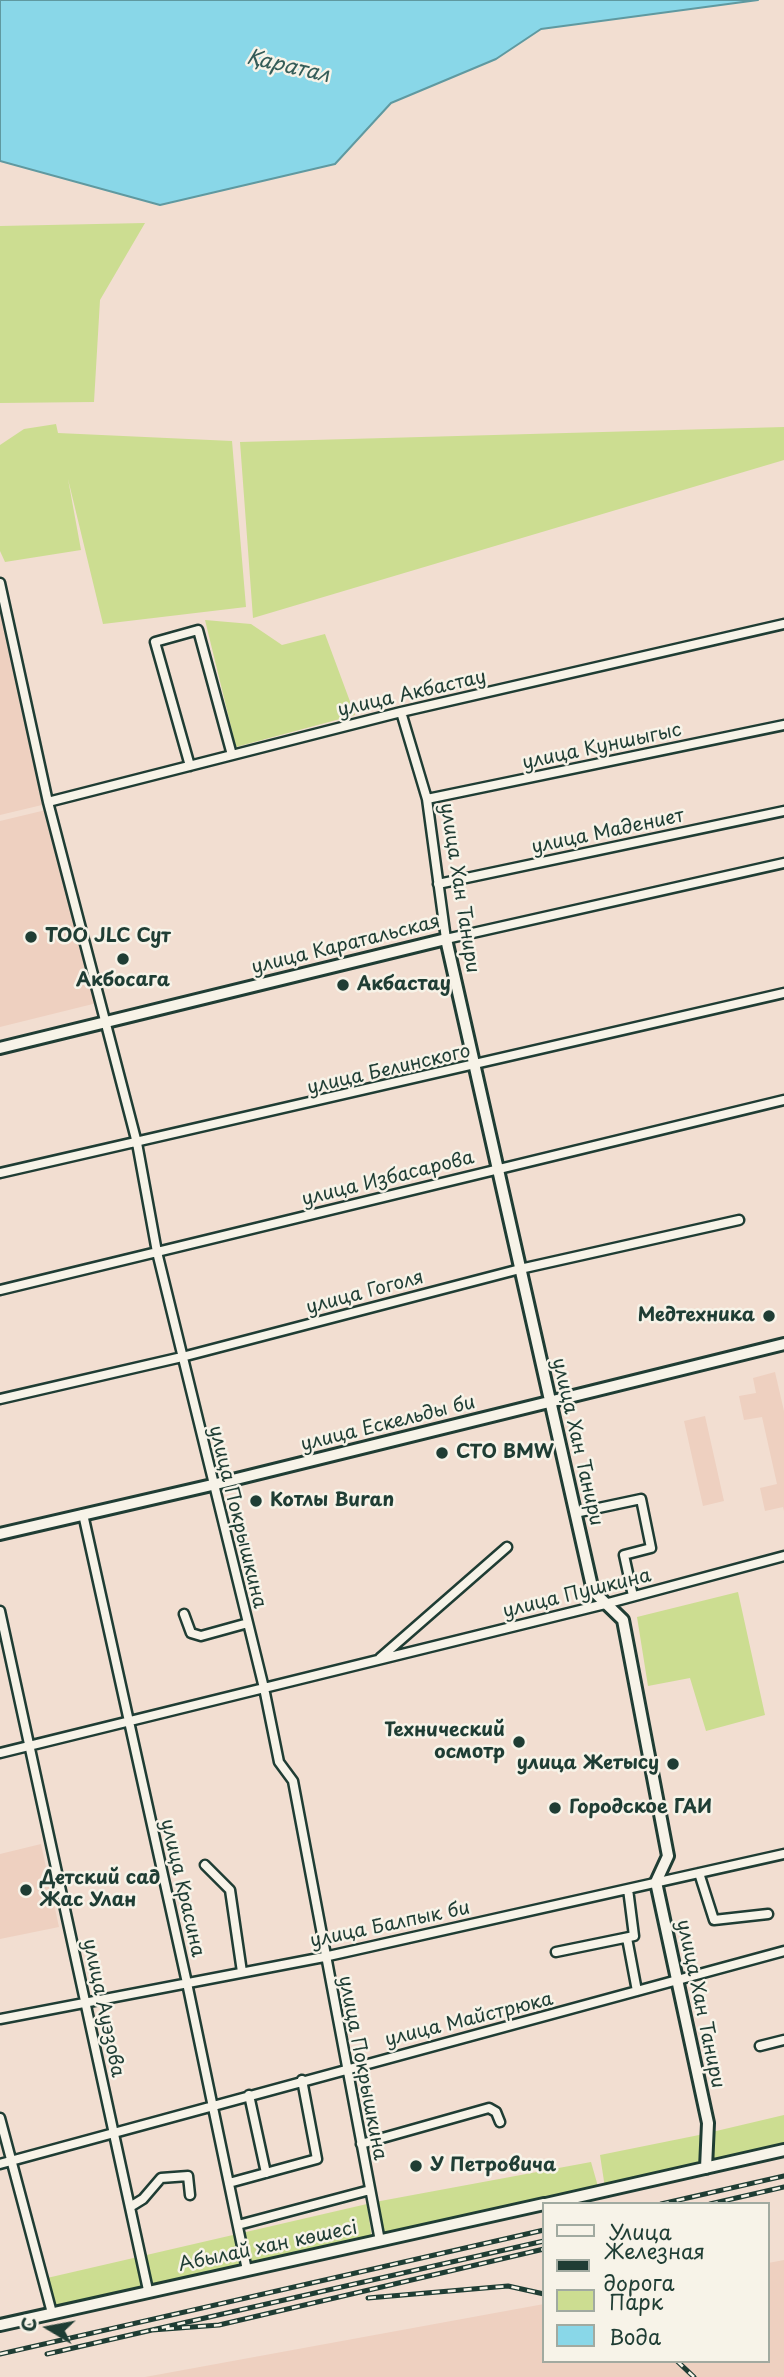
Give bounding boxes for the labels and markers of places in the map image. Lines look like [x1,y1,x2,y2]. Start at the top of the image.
place label: ТОО JLC Сут [45,926,171,948]
marker: ТОО JLC Сут [23,929,39,945]
marker: Акбосага [115,951,131,967]
place label: Акбосага [76,970,170,992]
place label: Акбастау [357,974,451,996]
marker: Акбастау [335,977,351,993]
place label: Медтехника [638,1305,755,1327]
marker: Медтехника [761,1308,777,1324]
place label: СТО BMW [456,1442,554,1464]
marker: СТО BMW [434,1445,450,1461]
place label: Котлы Buran [270,1490,394,1512]
marker: Котлы Buran [248,1493,264,1509]
place label: Технический осмотр [384,1720,505,1764]
marker: Технический осмотр [511,1734,527,1750]
place label: улица Жетысу [517,1753,659,1775]
marker: улица Жетысу [665,1756,681,1772]
place label: Городское ГАИ [569,1797,712,1819]
marker: Городское ГАИ [547,1800,563,1816]
place label: Детский сад Жас Улан [40,1868,160,1912]
marker: Детский сад Жас Улан [18,1882,34,1898]
place label: У Петровича [430,2155,556,2177]
marker: У Петровича [408,2158,424,2174]

